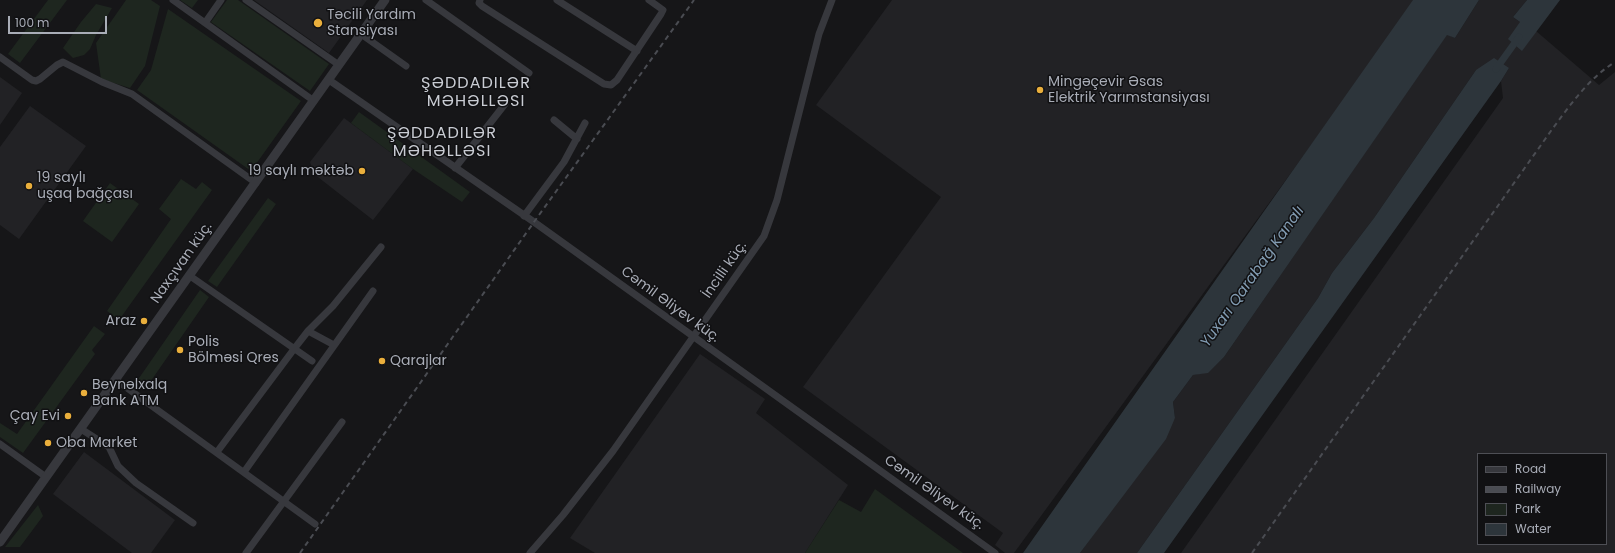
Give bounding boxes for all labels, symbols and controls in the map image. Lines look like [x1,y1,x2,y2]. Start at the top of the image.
place label: Təcili Yardım Stansiyası [327,7,416,40]
scale bar [10,8,109,34]
text: 100 m [15,14,49,31]
marker: Təcili Yardım Stansiyası [312,17,324,29]
district label: ŞƏDDADILƏR MƏHƏLLƏSI [421,74,531,112]
place label: Mingəçevir Əsas Elektrik Yarımstansiyası [1048,74,1210,106]
marker: Mingəçevir Əsas Elektrik Yarımstansiyası [1035,85,1045,95]
district label: ŞƏDDADILƏR MƏHƏLLƏSI [387,124,497,162]
place label: 19 saylı məktəb [248,163,354,179]
marker: 19 saylı məktəb [357,166,367,176]
place label: 19 saylı uşaq bağçası [37,170,133,202]
marker: 19 saylı uşaq bağçası [24,181,34,191]
water label: Yuxarı Qarabağ Kanalı [1197,203,1309,351]
street label: Naxçıvan küç. [148,219,216,307]
street label: İncilli küç. [699,238,751,302]
street label: Cəmil Əliyev küç. [617,263,723,347]
place label: Araz [106,313,136,329]
marker: Araz [139,316,149,326]
place label: Polis Bölməsi Qres [188,334,279,366]
marker: Polis Bölməsi Qres [175,345,185,355]
place label: Qarajlar [390,353,447,369]
marker: Qarajlar [377,356,387,366]
place label: Beynəlxalq Bank ATM [92,377,167,410]
marker: Beynəlxalq Bank ATM [79,388,89,398]
place label: Çay Evi [10,408,60,424]
marker: Çay Evi [63,411,73,421]
place label: Oba Market [56,435,137,451]
marker: Oba Market [43,438,53,448]
street label: Cəmil Əliyev küç. [881,452,987,534]
legend [1477,453,1607,545]
text: Road [1515,460,1546,477]
text: Railway [1515,480,1561,497]
text: Park [1515,500,1541,517]
text: Water [1515,520,1551,537]

